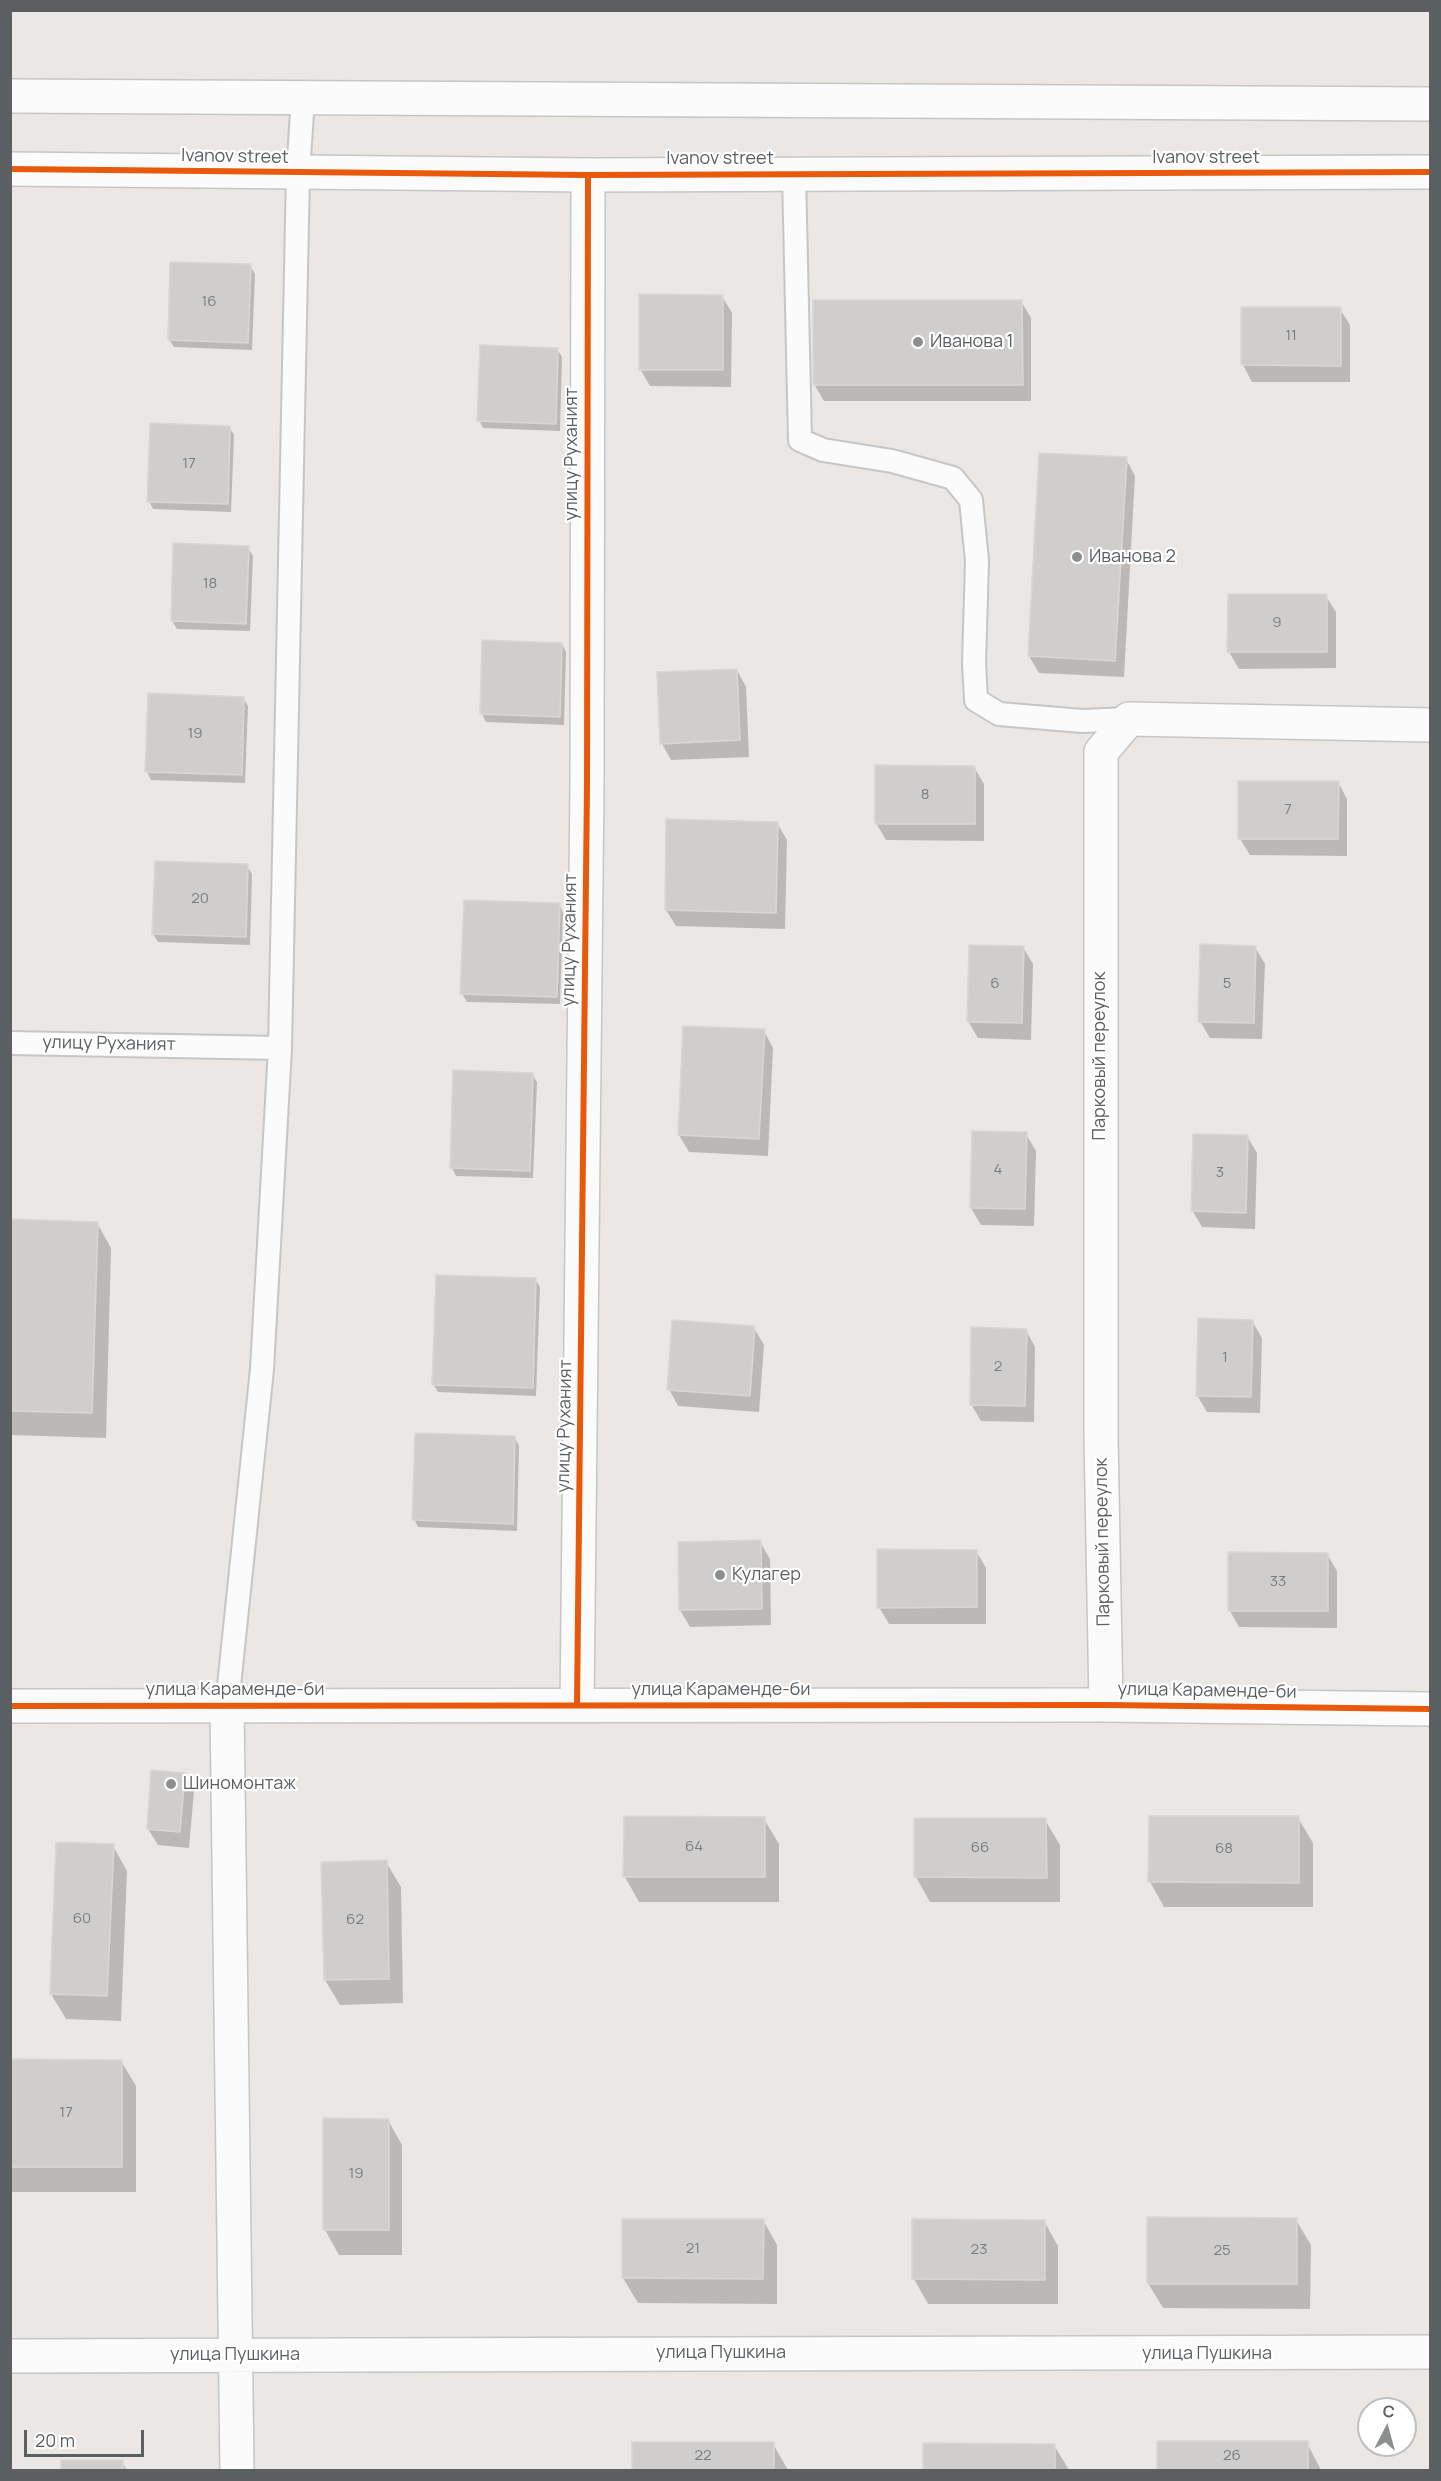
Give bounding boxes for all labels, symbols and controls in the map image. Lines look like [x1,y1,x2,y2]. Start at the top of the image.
street label: Ivanov street [181,145,289,169]
street label: Ivanov street [1152,147,1260,169]
street label: Ivanov street [666,148,774,170]
house number: 16 [201,293,217,311]
house number: 11 [1285,327,1297,345]
place label: Иванова 1 [930,331,1014,353]
marker: Иванова 1 [911,335,925,349]
street label: улицу Руханият [561,387,583,521]
house number: 17 [182,455,196,473]
place label: Иванова 2 [1089,546,1176,568]
marker: Иванова 2 [1070,550,1084,564]
house number: 18 [203,575,217,593]
house number: 9 [1272,614,1282,632]
house number: 19 [187,725,203,743]
house number: 8 [921,786,929,804]
house number: 7 [1284,801,1292,819]
street label: улицу Руханият [558,873,582,1007]
house number: 20 [191,890,209,908]
street label: Парковый переулок [1089,972,1111,1140]
house number: 6 [990,975,1000,993]
house number: 5 [1223,975,1231,993]
street label: улицу Руханият [42,1032,176,1056]
house number: 4 [994,1161,1002,1179]
house number: 3 [1216,1164,1224,1182]
house number: 1 [1222,1349,1228,1367]
house number: 2 [994,1358,1002,1376]
street label: улицу Руханият [553,1359,577,1493]
street label: Парковый переулок [1091,1457,1115,1627]
place label: Кулагер [732,1564,801,1586]
marker: Кулагер [713,1568,727,1582]
house number: 33 [1270,1573,1286,1591]
street label: улица Караменде-би [146,1679,324,1701]
street label: улица Караменде-би [632,1679,810,1701]
street label: улица Караменде-би [1117,1679,1297,1703]
place label: Шиномонтаж [183,1773,296,1795]
marker: Шиномонтаж [164,1777,178,1791]
house number: 64 [685,1838,703,1856]
house number: 66 [971,1839,989,1857]
house number: 68 [1215,1840,1233,1858]
house number: 60 [73,1910,91,1928]
house number: 62 [346,1911,364,1929]
house number: 17 [59,2104,73,2122]
house number: 19 [348,2165,364,2183]
house number: 21 [686,2240,700,2258]
house number: 23 [971,2241,987,2259]
house number: 25 [1213,2242,1231,2260]
street label: улица Пушкина [656,2342,786,2364]
street label: улица Пушкина [1142,2343,1272,2365]
street label: улица Пушкина [170,2344,300,2366]
north arrow [1357,2397,1417,2457]
text: С [1382,2400,1396,2423]
scale bar [27,2418,147,2456]
text: 20 m [35,2428,75,2452]
house number: 22 [694,2447,712,2465]
house number: 26 [1223,2447,1241,2465]

